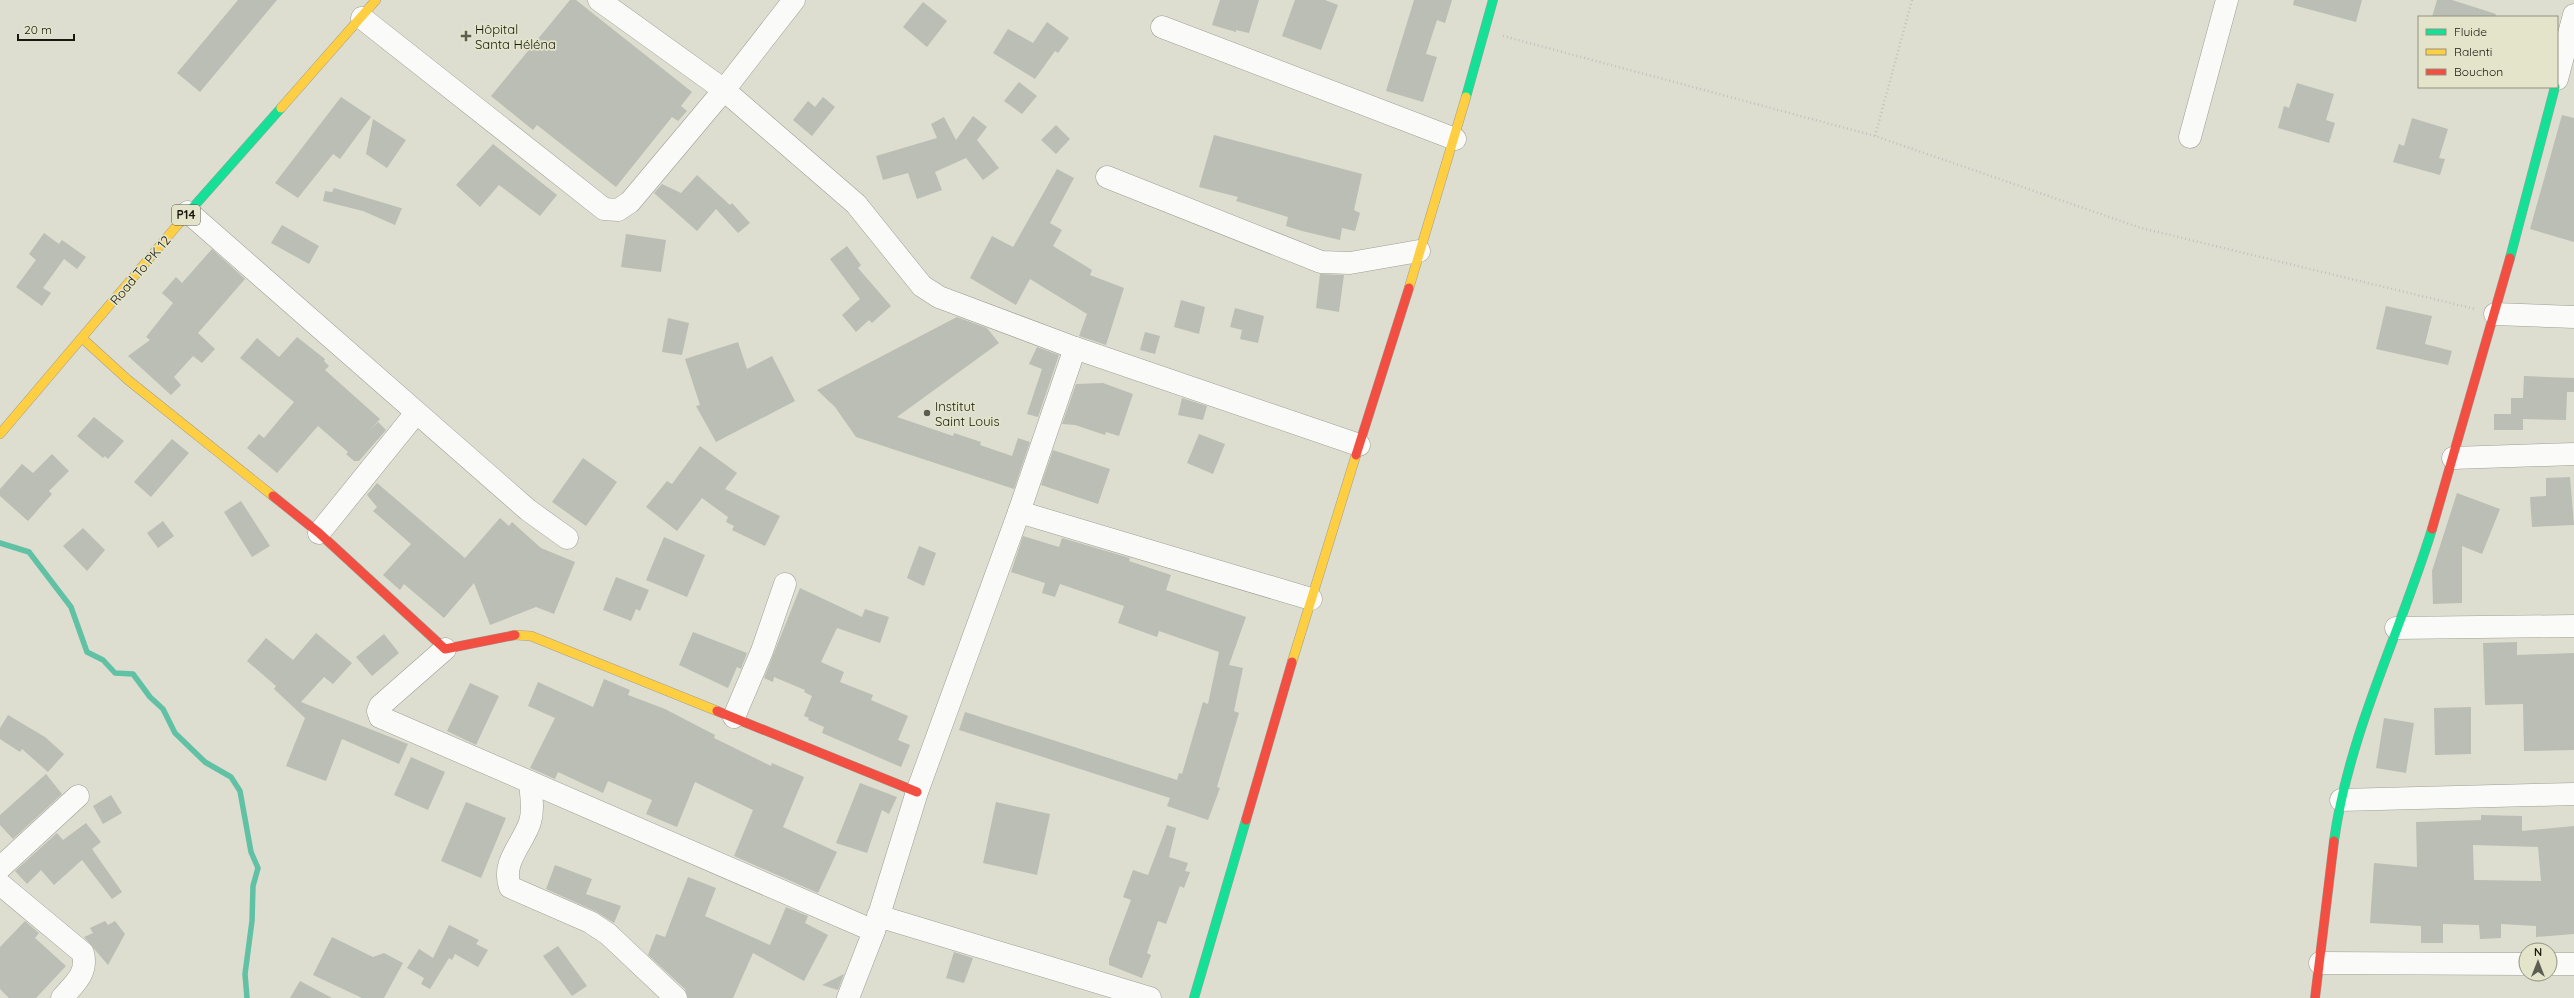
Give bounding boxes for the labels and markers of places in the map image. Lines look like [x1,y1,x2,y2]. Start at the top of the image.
place label: Hôpital Santa Héléna [475,21,556,52]
marker: Hôpital Santa Héléna [460,30,472,42]
place label: Institut Saint Louis [935,398,999,429]
marker: Institut Saint Louis [922,408,932,418]

